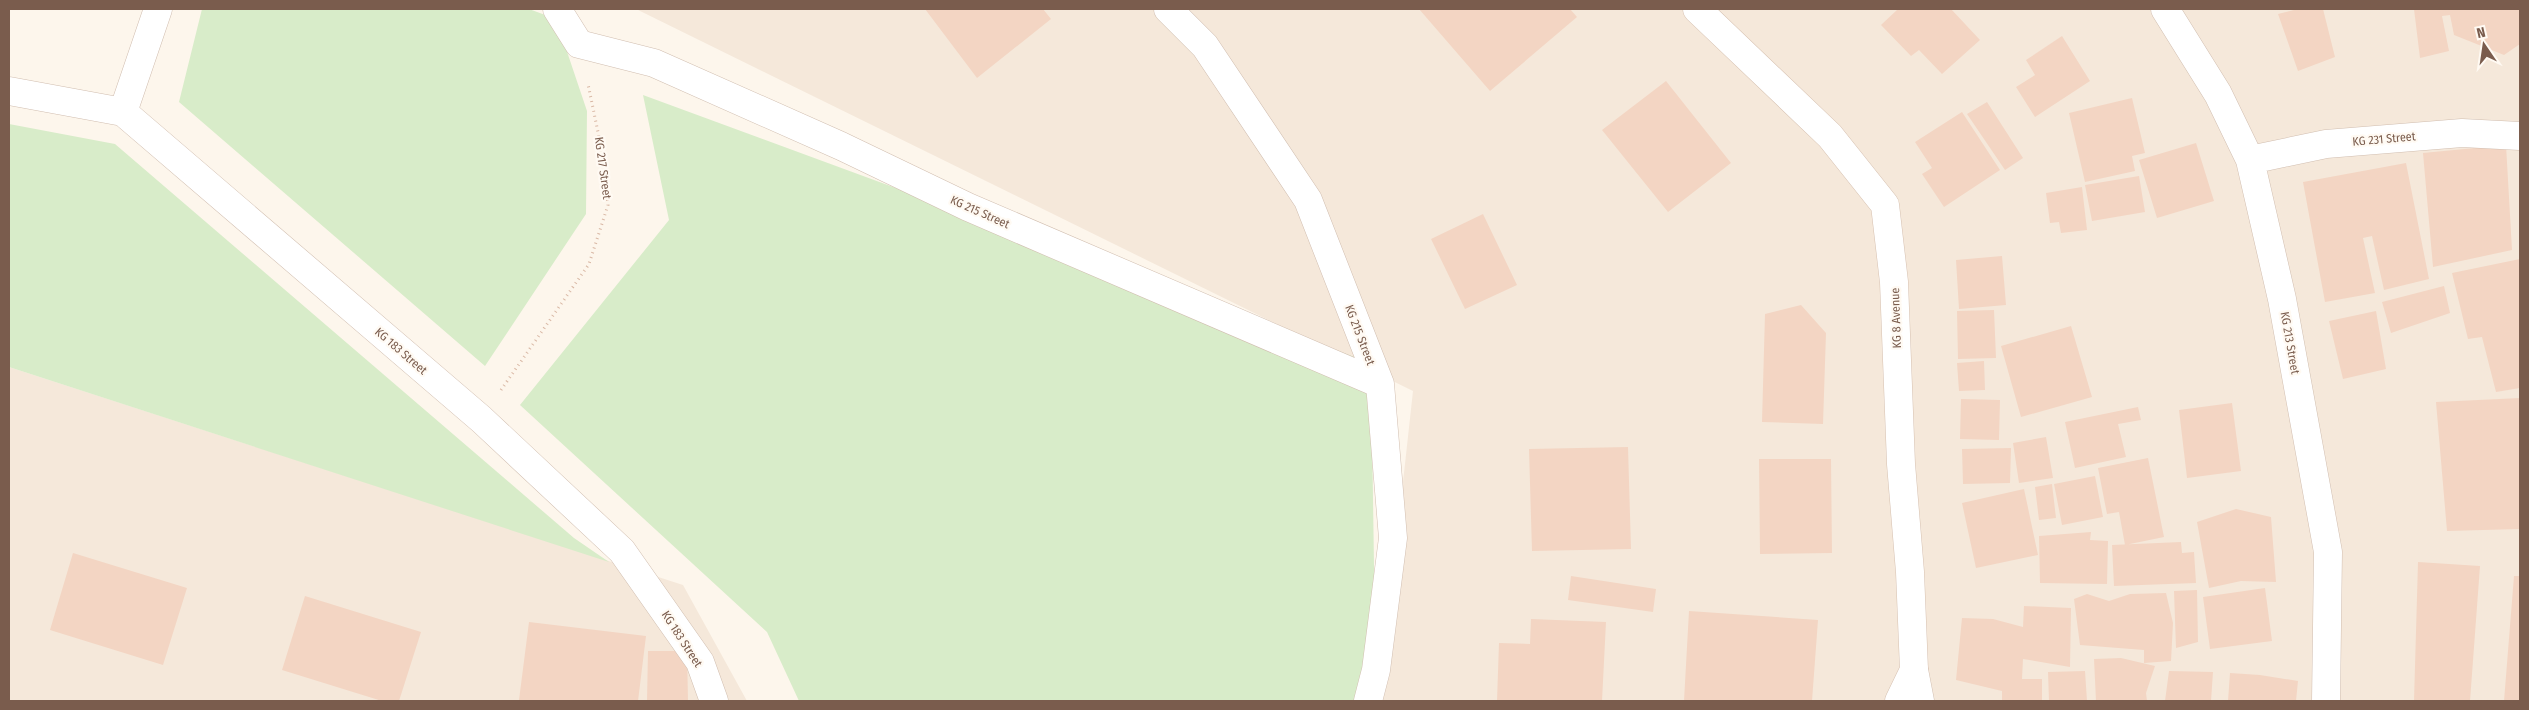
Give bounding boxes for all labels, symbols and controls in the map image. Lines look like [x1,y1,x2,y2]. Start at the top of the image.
north arrow [2459,20,2509,70]
text: N [2475,24,2487,42]
street label: KG 231 Street [2352,129,2416,149]
street label: KG 217 Street [592,136,614,200]
street label: KG 215 Street [948,193,1012,231]
street label: KG 8 Avenue [1888,287,1904,349]
street label: KG 215 Street [1342,303,1378,367]
street label: KG 213 Street [2278,311,2302,375]
street label: KG 183 Street [372,325,430,377]
street label: KG 183 Street [659,608,705,670]

